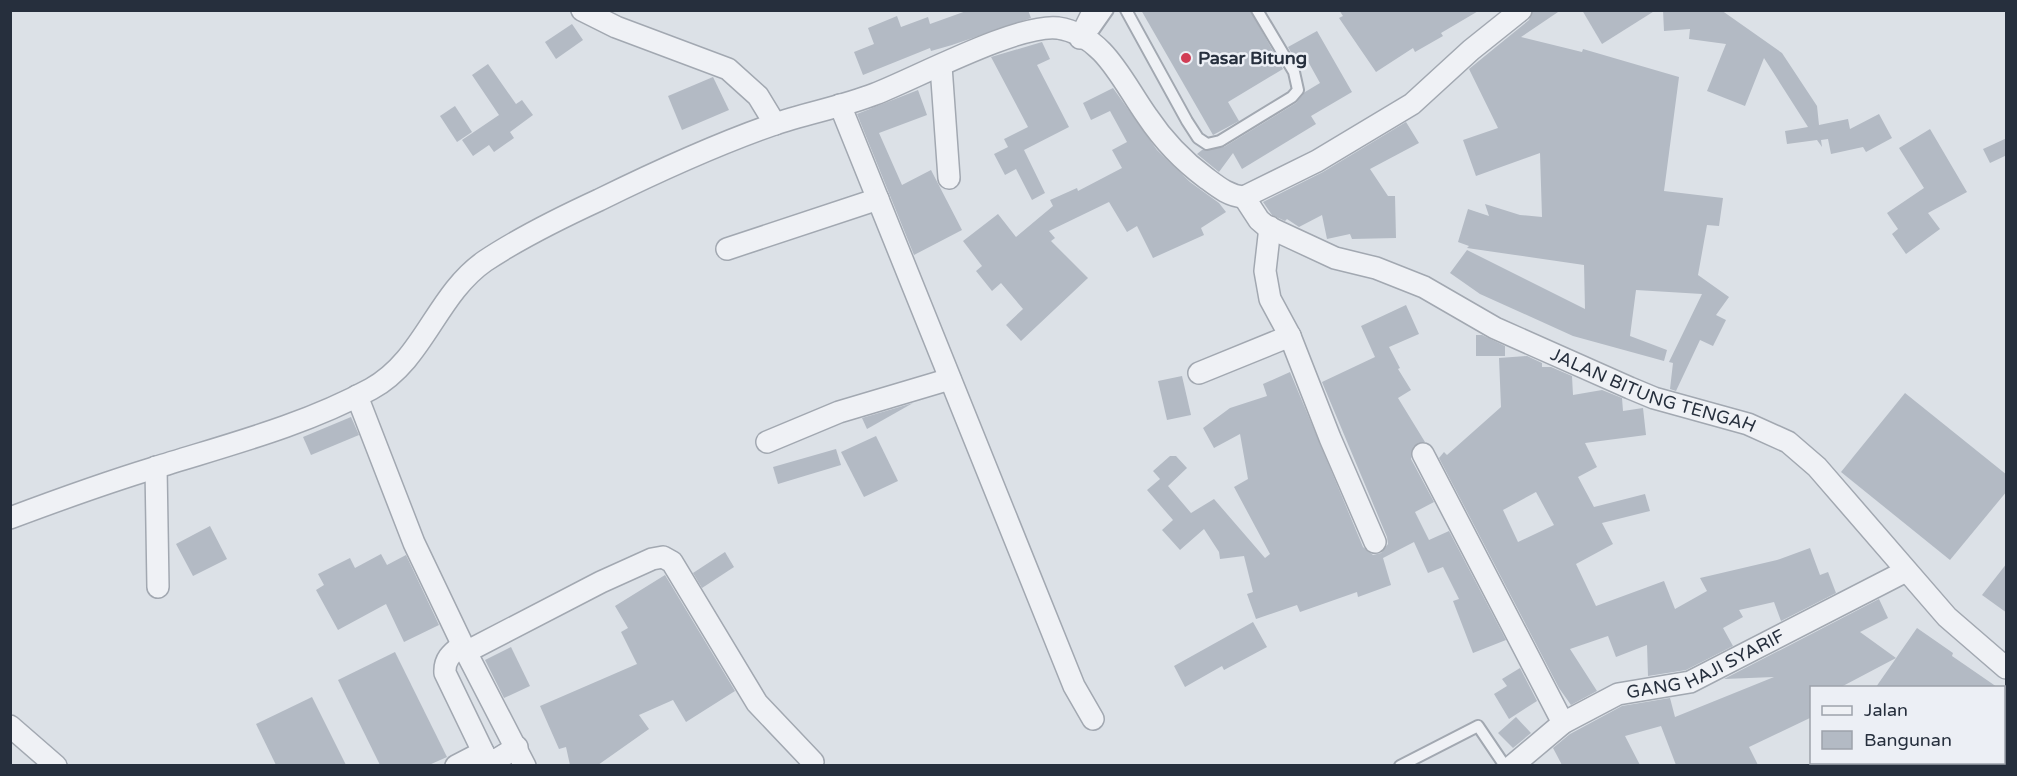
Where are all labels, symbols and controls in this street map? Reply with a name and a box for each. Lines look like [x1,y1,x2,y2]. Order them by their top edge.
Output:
place label: Pasar Bitung [1198,47,1307,69]
marker: Pasar Bitung [1179,51,1193,65]
street label: JALAN BITUNG TENGAH [1547,343,1760,437]
street label: GANG HAJI SYARIF [1625,624,1788,703]
legend [1810,686,2005,764]
text: Jalan [1864,699,1908,721]
text: Bangunan [1864,729,1952,751]

